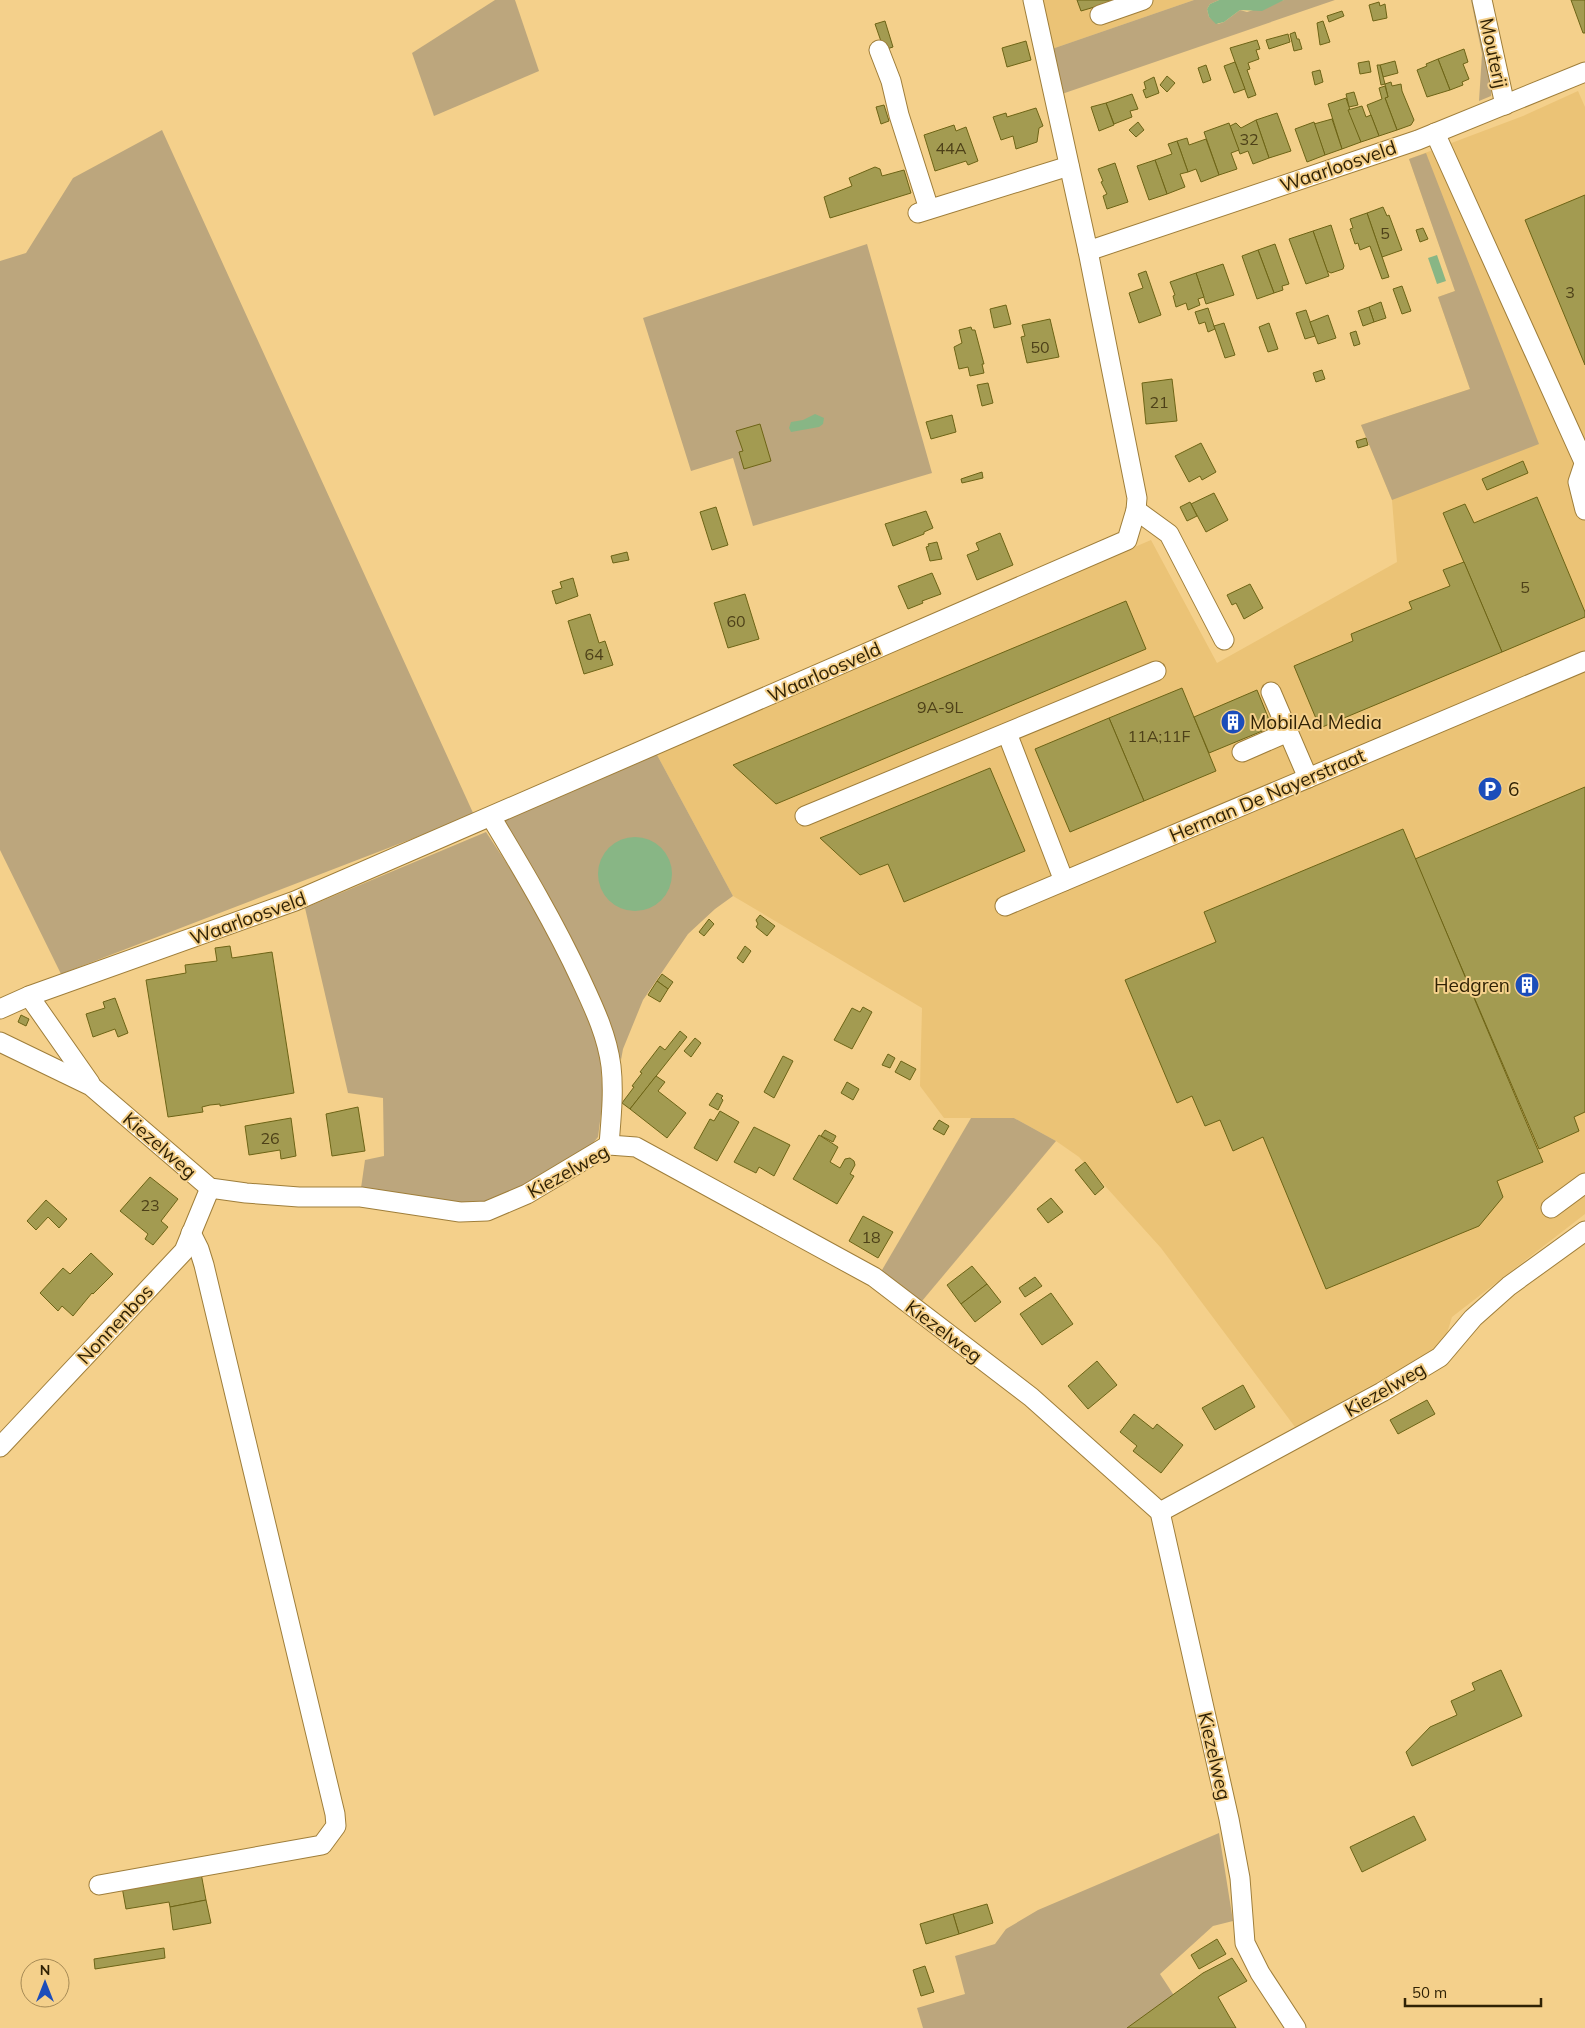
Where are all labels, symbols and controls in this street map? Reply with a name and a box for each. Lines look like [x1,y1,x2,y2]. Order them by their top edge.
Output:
street label: Mouterij [1475,16,1513,90]
house number: 32 [1239,129,1259,149]
street label: Waarloosveld [1277,135,1399,197]
house number: 44A [936,138,967,158]
house number: 5 [1380,223,1390,243]
house number: 3 [1565,282,1575,302]
house number: 50 [1030,337,1050,357]
house number: 21 [1149,392,1169,412]
house number: 5 [1520,577,1530,597]
house number: 60 [726,611,746,631]
street label: Waarloosveld [764,636,884,708]
house number: 64 [584,644,604,664]
house number: 9A-9L [917,697,963,717]
building icon: MobilAd Media [1220,709,1246,735]
place label: MobilAd Media [1250,710,1382,734]
house number: 11A;11F [1128,726,1190,746]
street label: Herman De Nayerstraat [1166,743,1369,847]
parking icon: 6 [1477,776,1503,802]
place label: 6 [1508,777,1519,801]
street label: Waarloosveld [187,886,309,950]
building icon: Hedgren [1514,972,1540,998]
place label: Hedgren [1434,973,1510,997]
street label: Kiezelweg [118,1107,202,1183]
house number: 26 [260,1128,280,1148]
street label: Kiezelweg [523,1139,613,1203]
house number: 23 [140,1195,160,1215]
house number: 18 [861,1227,881,1247]
street label: Nonnenbos [72,1279,158,1369]
street label: Kiezelweg [901,1294,987,1368]
street label: Kiezelweg [1340,1356,1430,1422]
street label: Kiezelweg [1193,1710,1237,1802]
north arrow [20,1958,70,2008]
text: N [40,1961,50,1979]
scale bar [1405,1976,1541,2008]
text: 50 m [1412,1983,1447,2002]

